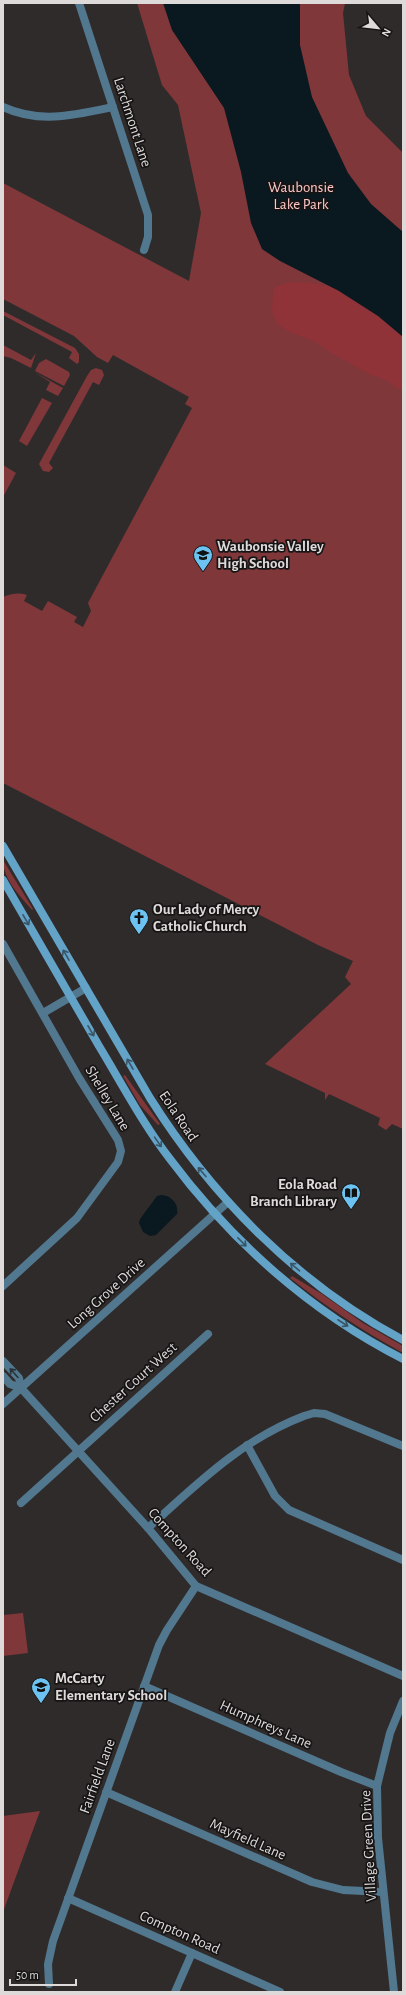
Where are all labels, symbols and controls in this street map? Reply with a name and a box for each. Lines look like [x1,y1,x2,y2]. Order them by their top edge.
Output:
north arrow [358,8,398,48]
text: N [380,26,393,38]
street label: Larchmont Lane [111,76,154,169]
park label: Waubonsie Lake Park [268,180,334,212]
place label: Waubonsie Valley High School [217,539,324,571]
school or university icon: Waubonsie Valley High School [192,544,214,572]
place label: Our Lady of Mercy Catholic Church [153,902,260,934]
church icon: Our Lady of Mercy Catholic Church [128,907,150,935]
one-way arrow [23,914,31,926]
one-way arrow [62,949,70,961]
one-way arrow [87,1025,95,1037]
one-way arrow [125,1058,133,1070]
street label: Shelley Lane [82,1063,133,1133]
street label: Eola Road [156,1088,201,1144]
one-way arrow [154,1136,162,1147]
one-way arrow [198,1167,207,1178]
place label: Eola Road Branch Library [250,1177,337,1209]
library icon: Eola Road Branch Library [340,1182,362,1210]
one-way arrow [237,1237,247,1247]
street label: Long Grove Drive [65,1255,148,1332]
one-way arrow [290,1263,301,1272]
one-way arrow [337,1319,348,1327]
street label: Chester Court West [87,1339,180,1425]
one-way arrow [10,1368,19,1379]
street label: Compton Road [145,1505,214,1580]
place label: McCarty Elementary School [55,1671,167,1703]
school or university icon: McCarty Elementary School [30,1676,52,1704]
street label: Humphreys Lane [218,1698,314,1751]
street label: Fairfield Lane [77,1737,118,1816]
street label: Village Green Drive [358,1790,379,1902]
street label: Mayfield Lane [207,1816,288,1863]
street label: Compton Road [137,1908,222,1957]
scale bar [10,1961,76,1987]
text: 50 m [16,1969,39,1981]

